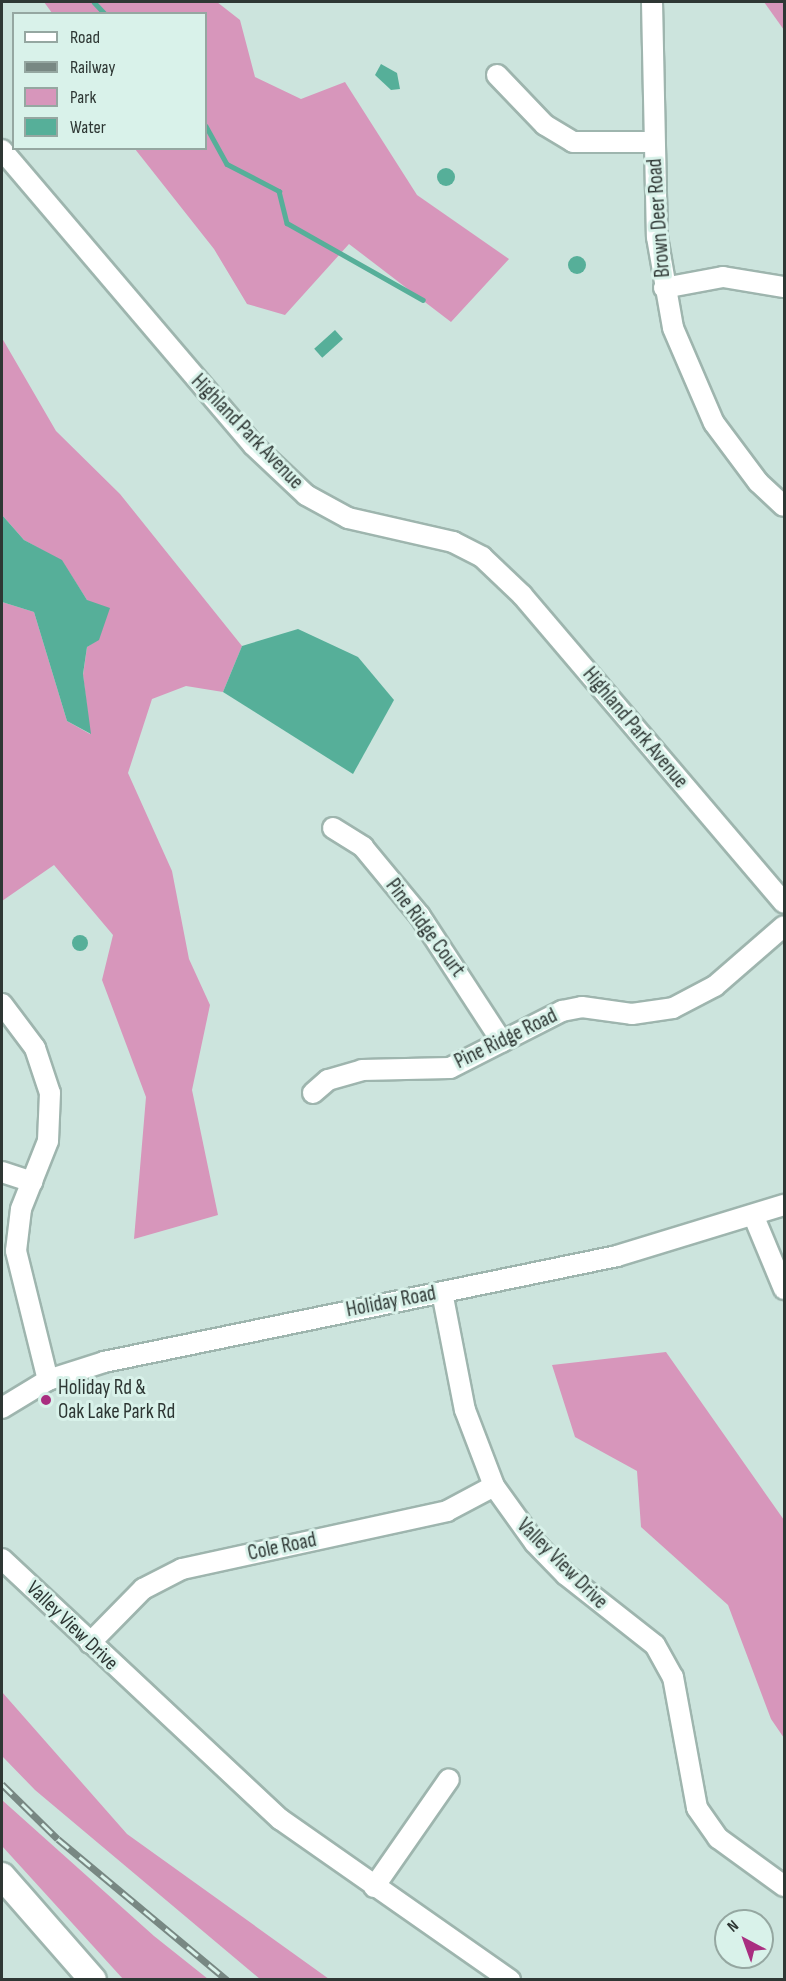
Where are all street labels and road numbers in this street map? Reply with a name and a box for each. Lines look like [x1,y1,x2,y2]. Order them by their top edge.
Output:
street label: Brown Deer Road [642,158,676,278]
street label: Highland Park Avenue [186,369,308,495]
street label: Highland Park Avenue [577,662,693,794]
street label: Pine Ridge Court [380,874,470,982]
street label: Pine Ridge Road [451,1003,561,1075]
street label: Holiday Road [344,1281,438,1323]
street label: Valley View Drive [511,1513,613,1615]
street label: Cole Road [245,1527,319,1567]
street label: Valley View Drive [21,1576,123,1676]

